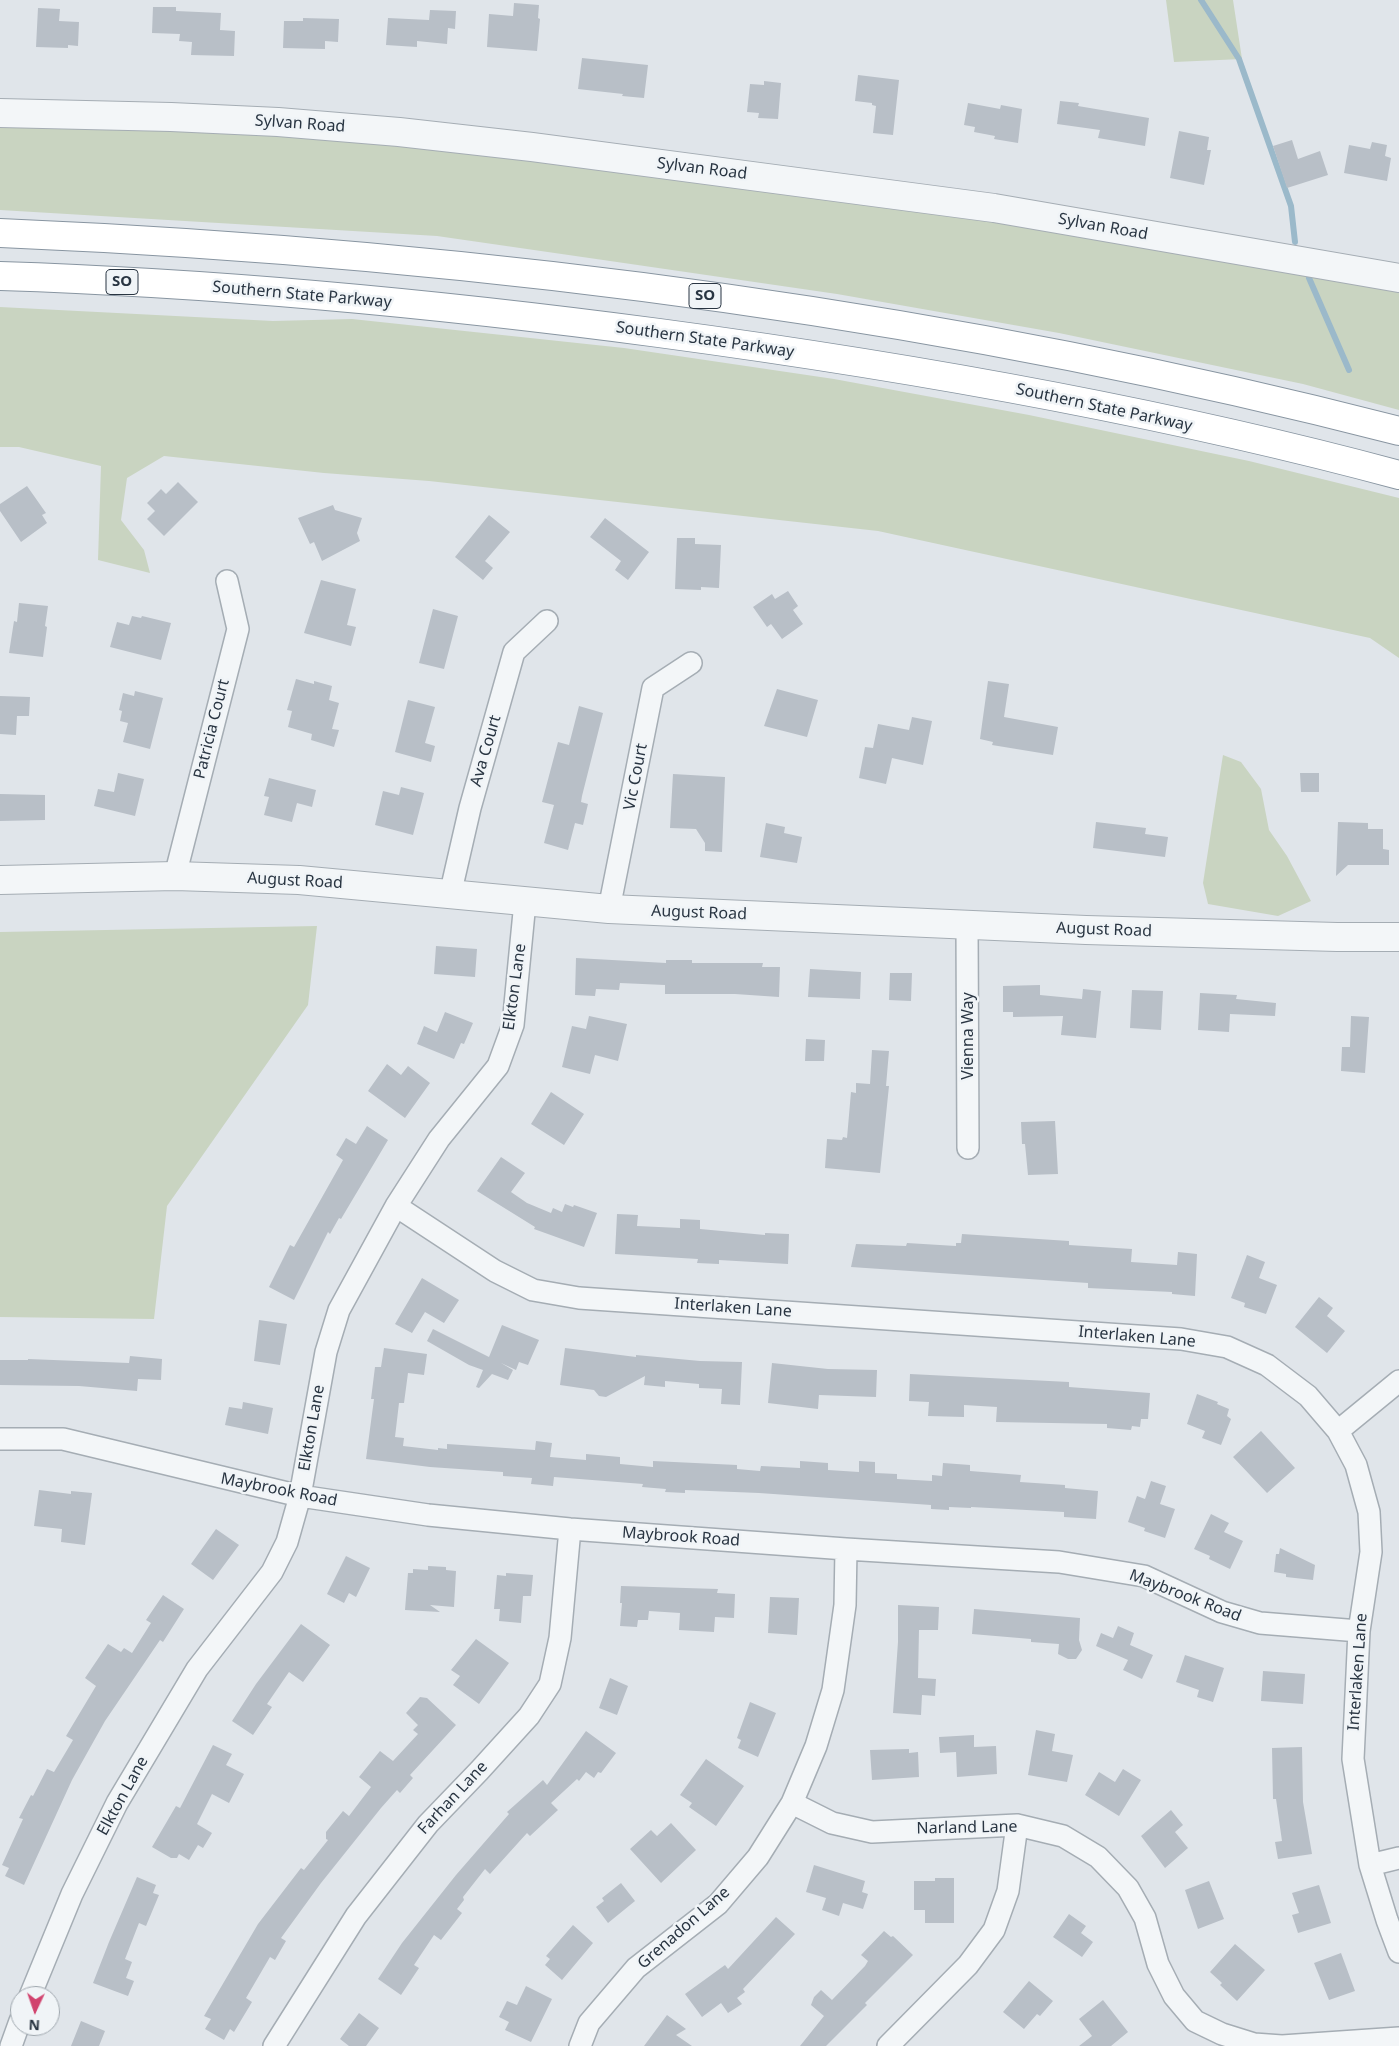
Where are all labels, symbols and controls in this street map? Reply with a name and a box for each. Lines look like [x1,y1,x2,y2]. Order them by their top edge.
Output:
street label: Sylvan Road [254,111,346,137]
street label: Sylvan Road [656,154,748,184]
street label: Sylvan Road [1057,210,1149,244]
road number: SO [106,270,138,294]
street label: Southern State Parkway [212,278,392,312]
road number: SO [689,284,721,308]
street label: Southern State Parkway [615,318,795,362]
street label: Southern State Parkway [1014,380,1194,436]
street label: Patricia Court [190,677,234,781]
street label: Ava Court [467,713,505,789]
street label: Vic Court [620,742,652,812]
street label: August Road [247,869,343,893]
street label: August Road [651,902,747,924]
street label: August Road [1056,919,1152,941]
street label: Elkton Lane [499,942,531,1032]
street label: Vienna Way [958,992,978,1080]
street label: Interlaken Lane [674,1294,792,1322]
street label: Interlaken Lane [1078,1322,1196,1352]
street label: Elkton Lane [295,1383,329,1473]
street label: Maybrook Road [219,1469,339,1511]
street label: Maybrook Road [621,1523,741,1551]
street label: Maybrook Road [1126,1566,1244,1626]
street label: Interlaken Lane [1344,1613,1372,1731]
street label: Elkton Lane [93,1753,153,1839]
street label: Farhan Lane [414,1757,492,1839]
street label: Narland Lane [916,1818,1018,1838]
street label: Grenadon Lane [634,1883,734,1973]
north arrow [10,1986,60,2036]
text: N [28,2016,40,2035]

